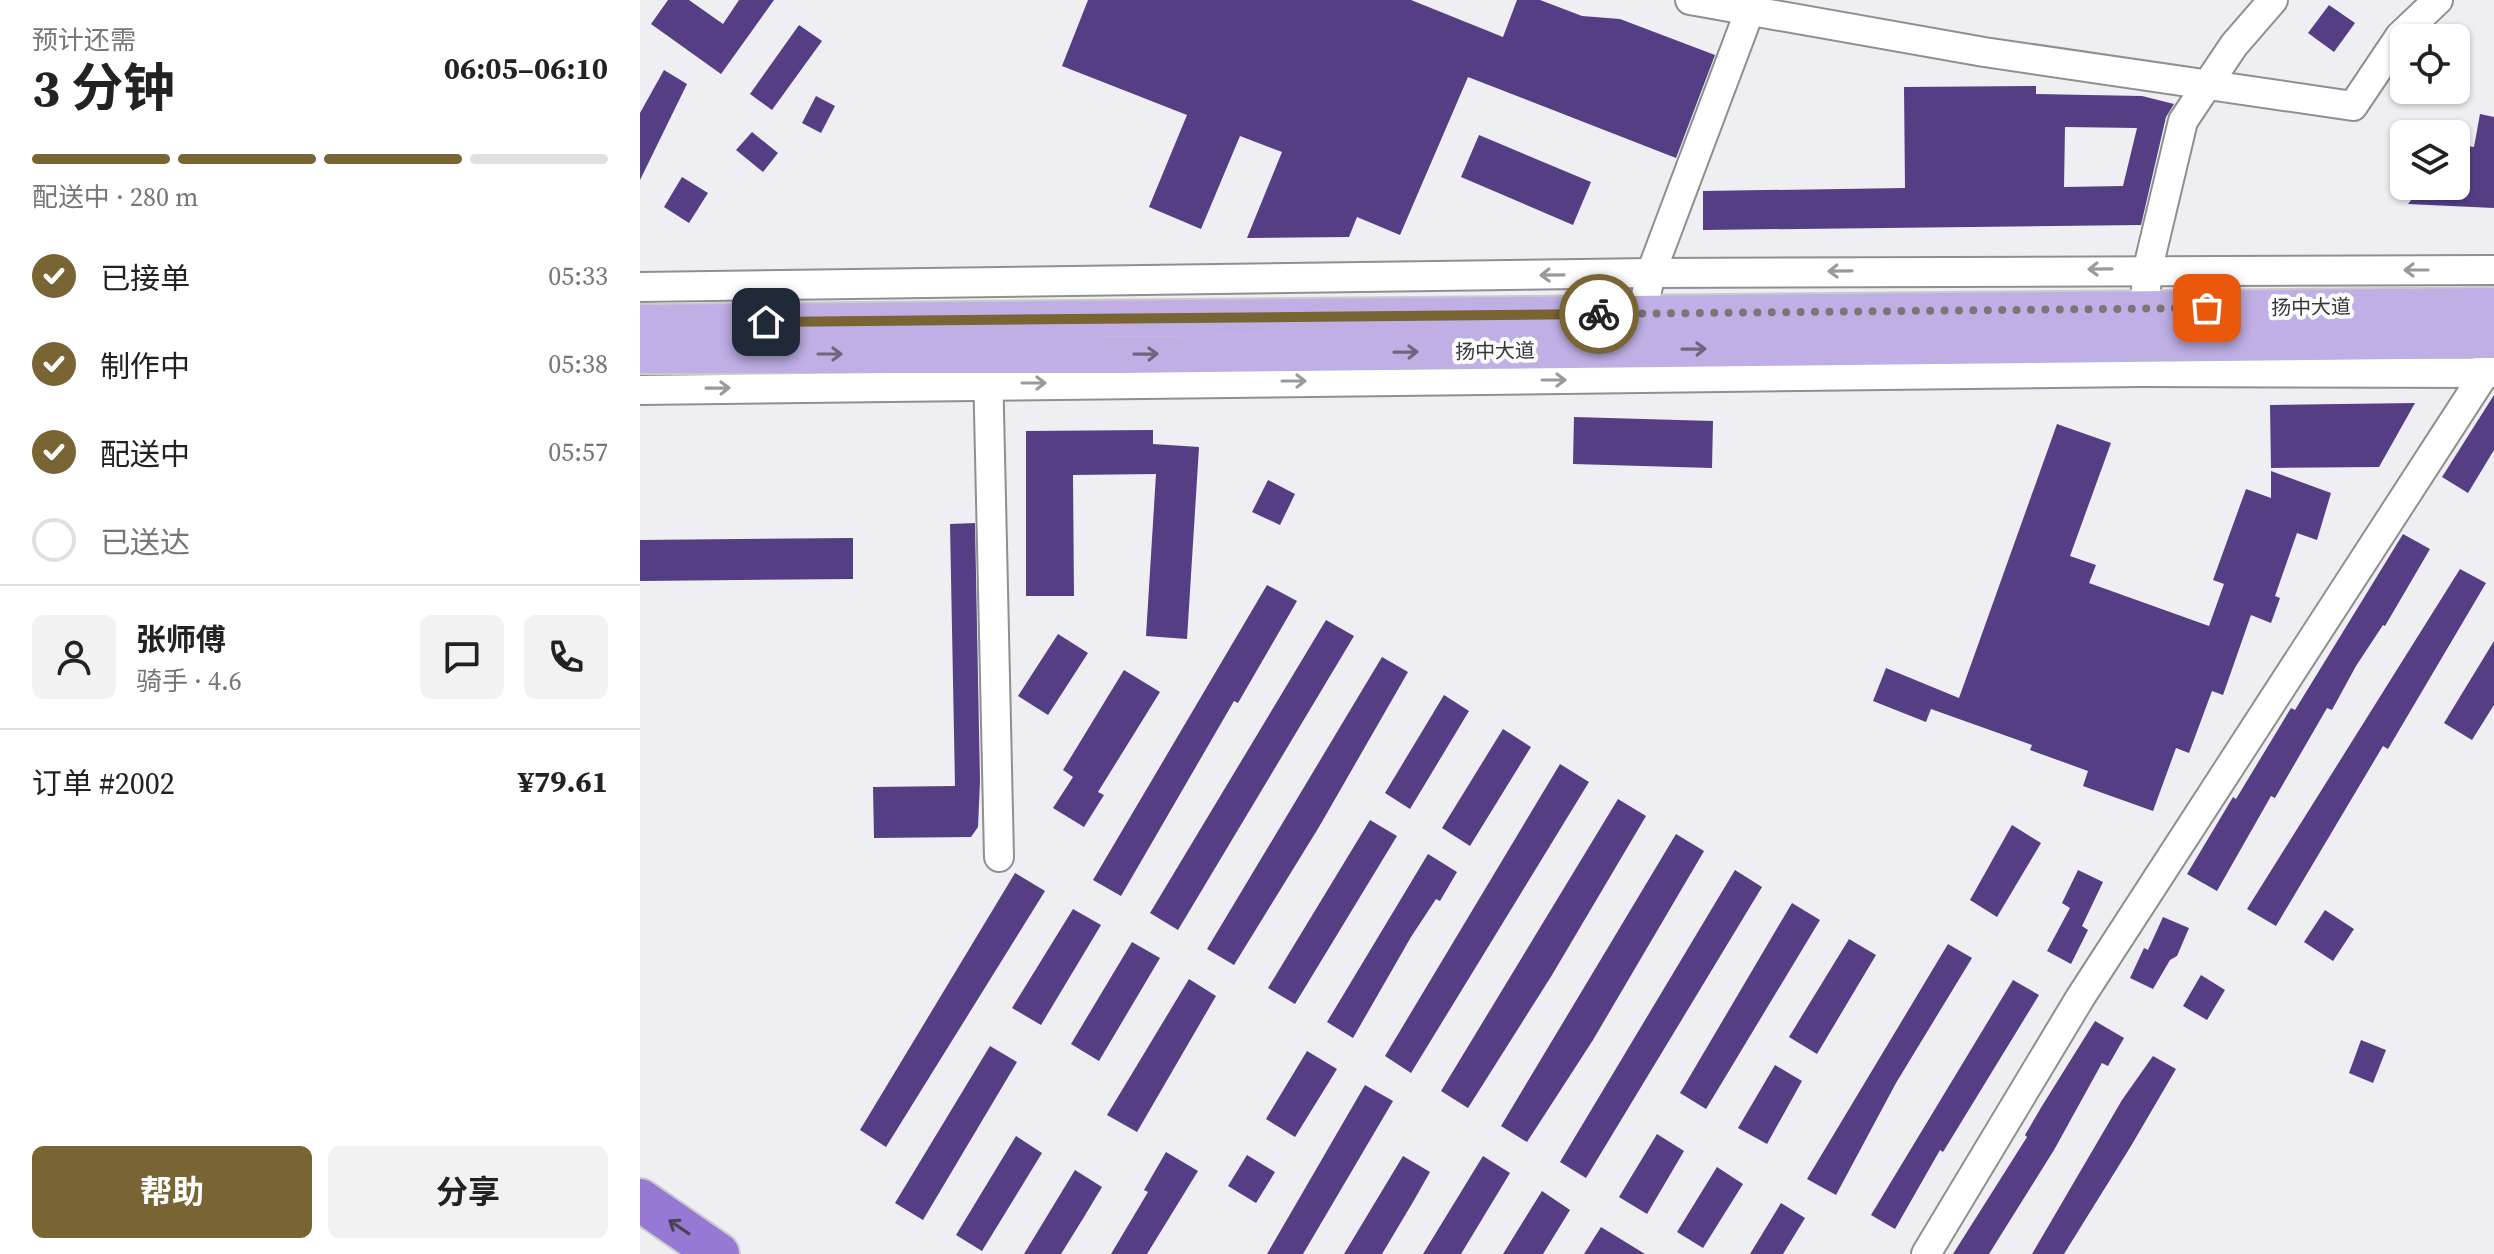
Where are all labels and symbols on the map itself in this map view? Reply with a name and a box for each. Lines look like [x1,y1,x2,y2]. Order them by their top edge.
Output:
one-way arrow [2087,261,2114,277]
one-way arrow [2403,262,2430,278]
one-way arrow [1827,263,1854,279]
one-way arrow [1539,267,1566,282]
courier [1559,274,1639,354]
pin [2173,274,2241,342]
pin [732,288,800,356]
street label: 扬中大道 [2271,292,2351,322]
street label: 扬中大道 [1455,336,1535,366]
one-way arrow [1680,341,1707,356]
one-way arrow [1392,344,1419,359]
one-way arrow [816,346,843,362]
one-way arrow [1132,346,1159,362]
one-way arrow [1540,372,1567,388]
one-way arrow [1280,374,1307,389]
one-way arrow [1020,375,1047,391]
one-way arrow [704,381,731,396]
one-way arrow [669,1219,691,1235]

